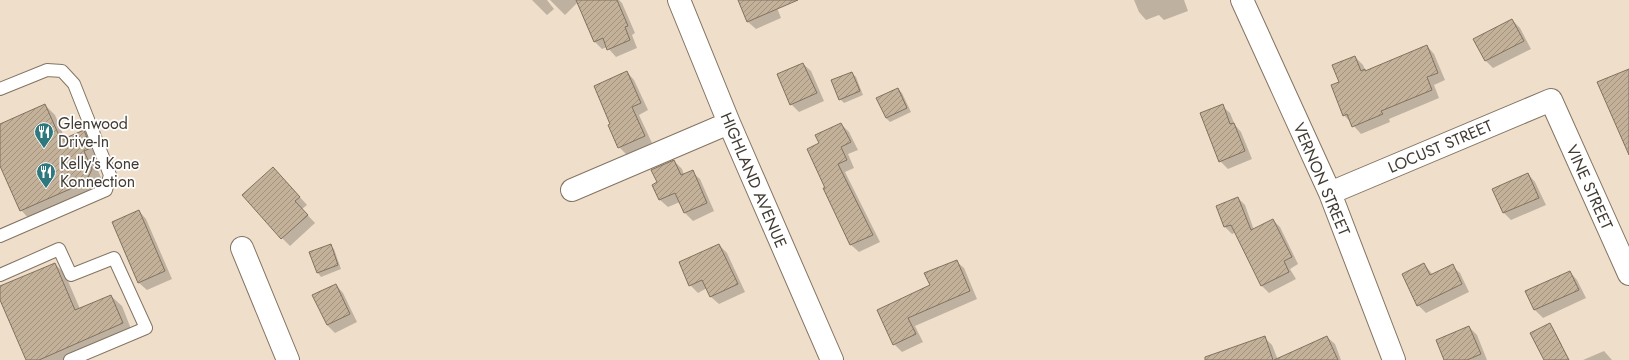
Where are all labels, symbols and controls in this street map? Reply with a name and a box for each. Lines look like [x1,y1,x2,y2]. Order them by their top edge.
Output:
street label: HIGHLAND AVENUE [715,109,792,251]
place label: Glenwood Drive-In [58,112,128,153]
street label: LOCUST STREET [1384,114,1497,179]
street label: VERNON STREET [1287,119,1356,240]
restaurant icon: Glenwood Drive-In [33,121,55,149]
street label: VINE STREET [1561,141,1619,234]
place label: Kelly's Kone Konnection [60,152,139,193]
restaurant icon: Kelly's Kone Konnection [35,161,57,189]

